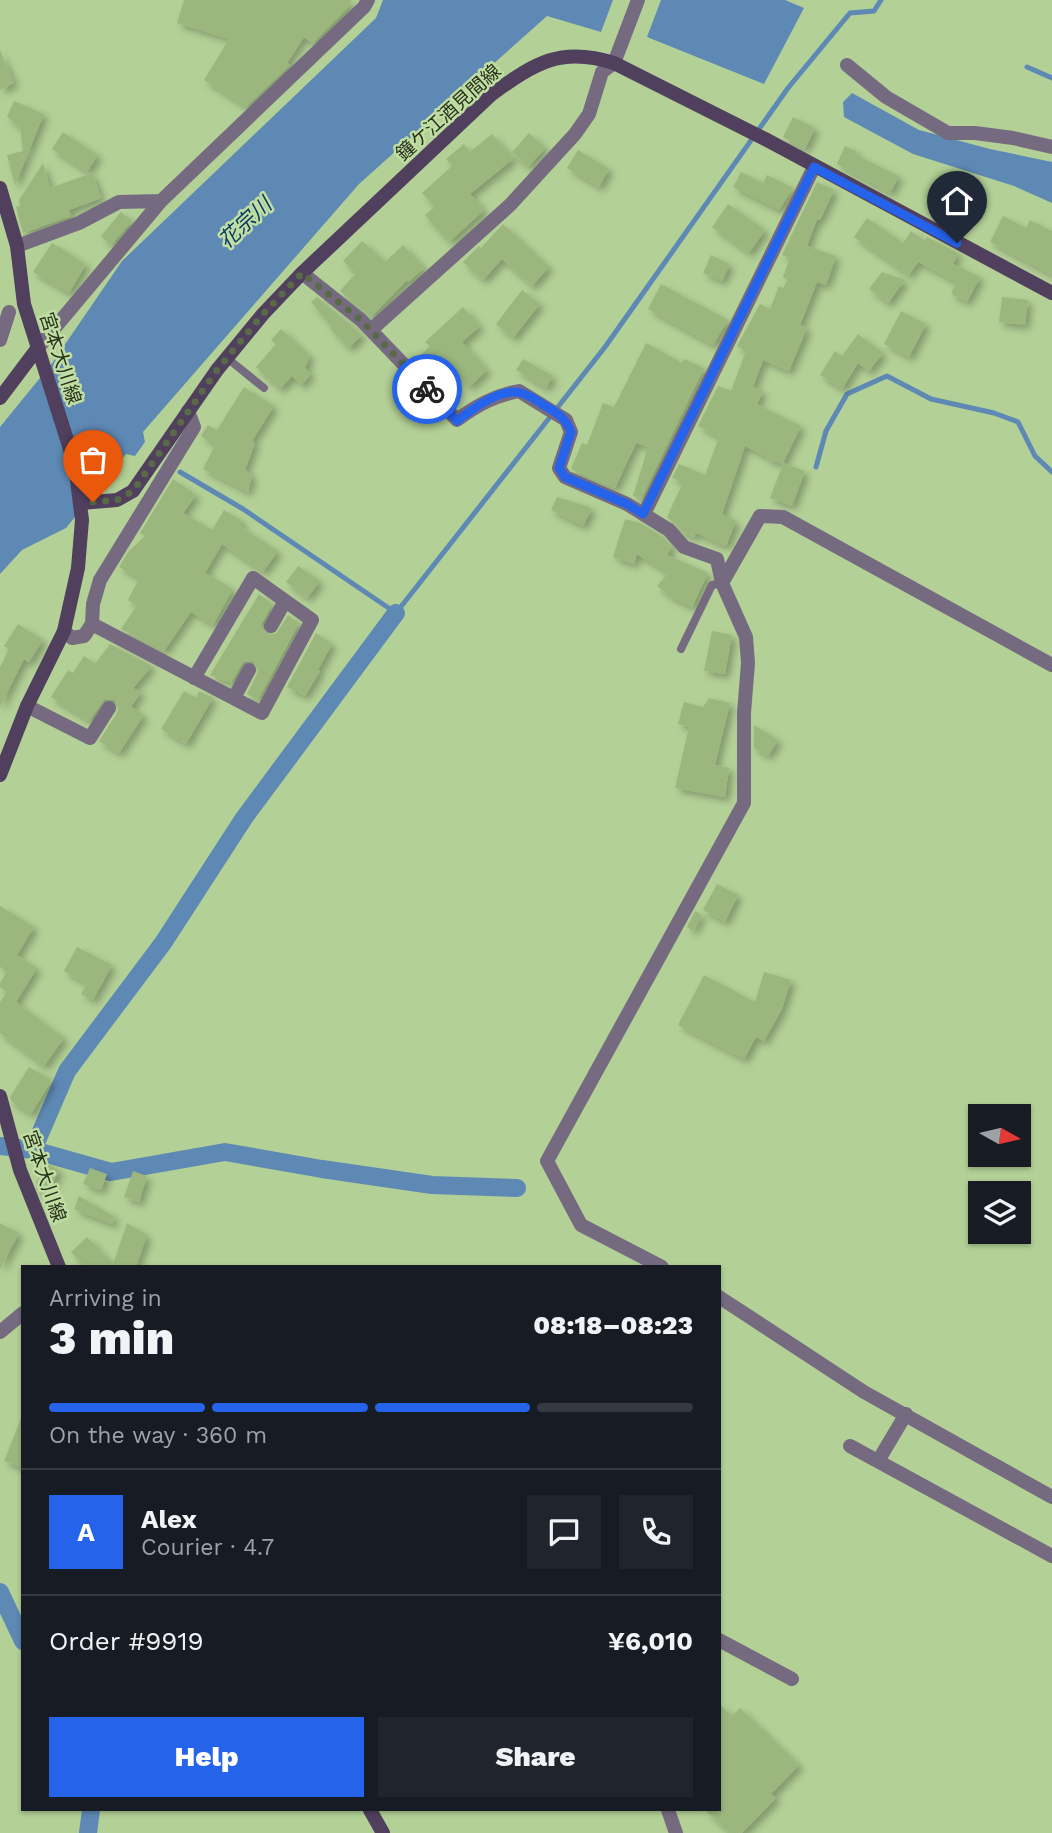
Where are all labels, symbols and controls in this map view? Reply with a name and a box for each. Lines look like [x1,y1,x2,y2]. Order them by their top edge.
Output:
street label: 鐘ケ江酒見間線 [391,59,505,165]
pin [927,171,987,243]
icon: home [938,182,976,220]
water label: 花宗川 [213,191,278,253]
street label: 宮本大川線 [35,309,86,407]
courier [392,354,462,424]
icon: bike [408,370,446,408]
pin [63,430,123,502]
icon: bag [74,441,112,479]
north arrow [968,1104,1031,1167]
map controls [968,1104,1031,1244]
street label: 宮本大川線 [18,1127,71,1225]
button: layers [968,1181,1031,1244]
text: Arriving in [49,1285,162,1312]
text: 08:18–08:23 [533,1310,693,1340]
text: 3 min [49,1311,174,1365]
text: On the way · 360 m [49,1422,267,1449]
button: chat [527,1495,601,1569]
button: phone [619,1495,693,1569]
text: Alex [141,1504,197,1534]
text: A [77,1517,95,1547]
text: Courier · 4.7 [141,1534,274,1561]
text: Order #9919 [49,1626,204,1656]
text: ¥6,010 [608,1626,693,1656]
button: Help [49,1717,364,1797]
button: Share [378,1717,693,1797]

